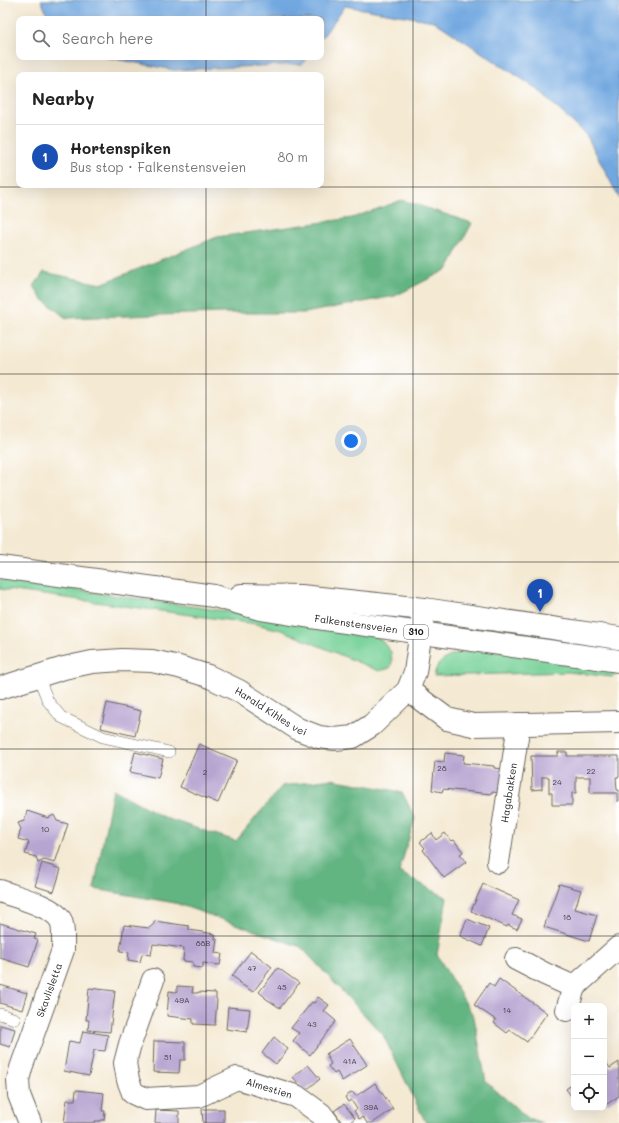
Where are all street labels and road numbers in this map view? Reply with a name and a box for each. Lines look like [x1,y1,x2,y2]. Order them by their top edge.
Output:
street label: Falkenstensveien [314,611,399,637]
road number: 310 [404,625,428,639]
street label: Harald Kihles vei [233,683,309,739]
street label: Hagabakken [497,762,520,824]
street label: Skavlisletta [33,961,65,1019]
street label: Almestien [244,1074,294,1101]

